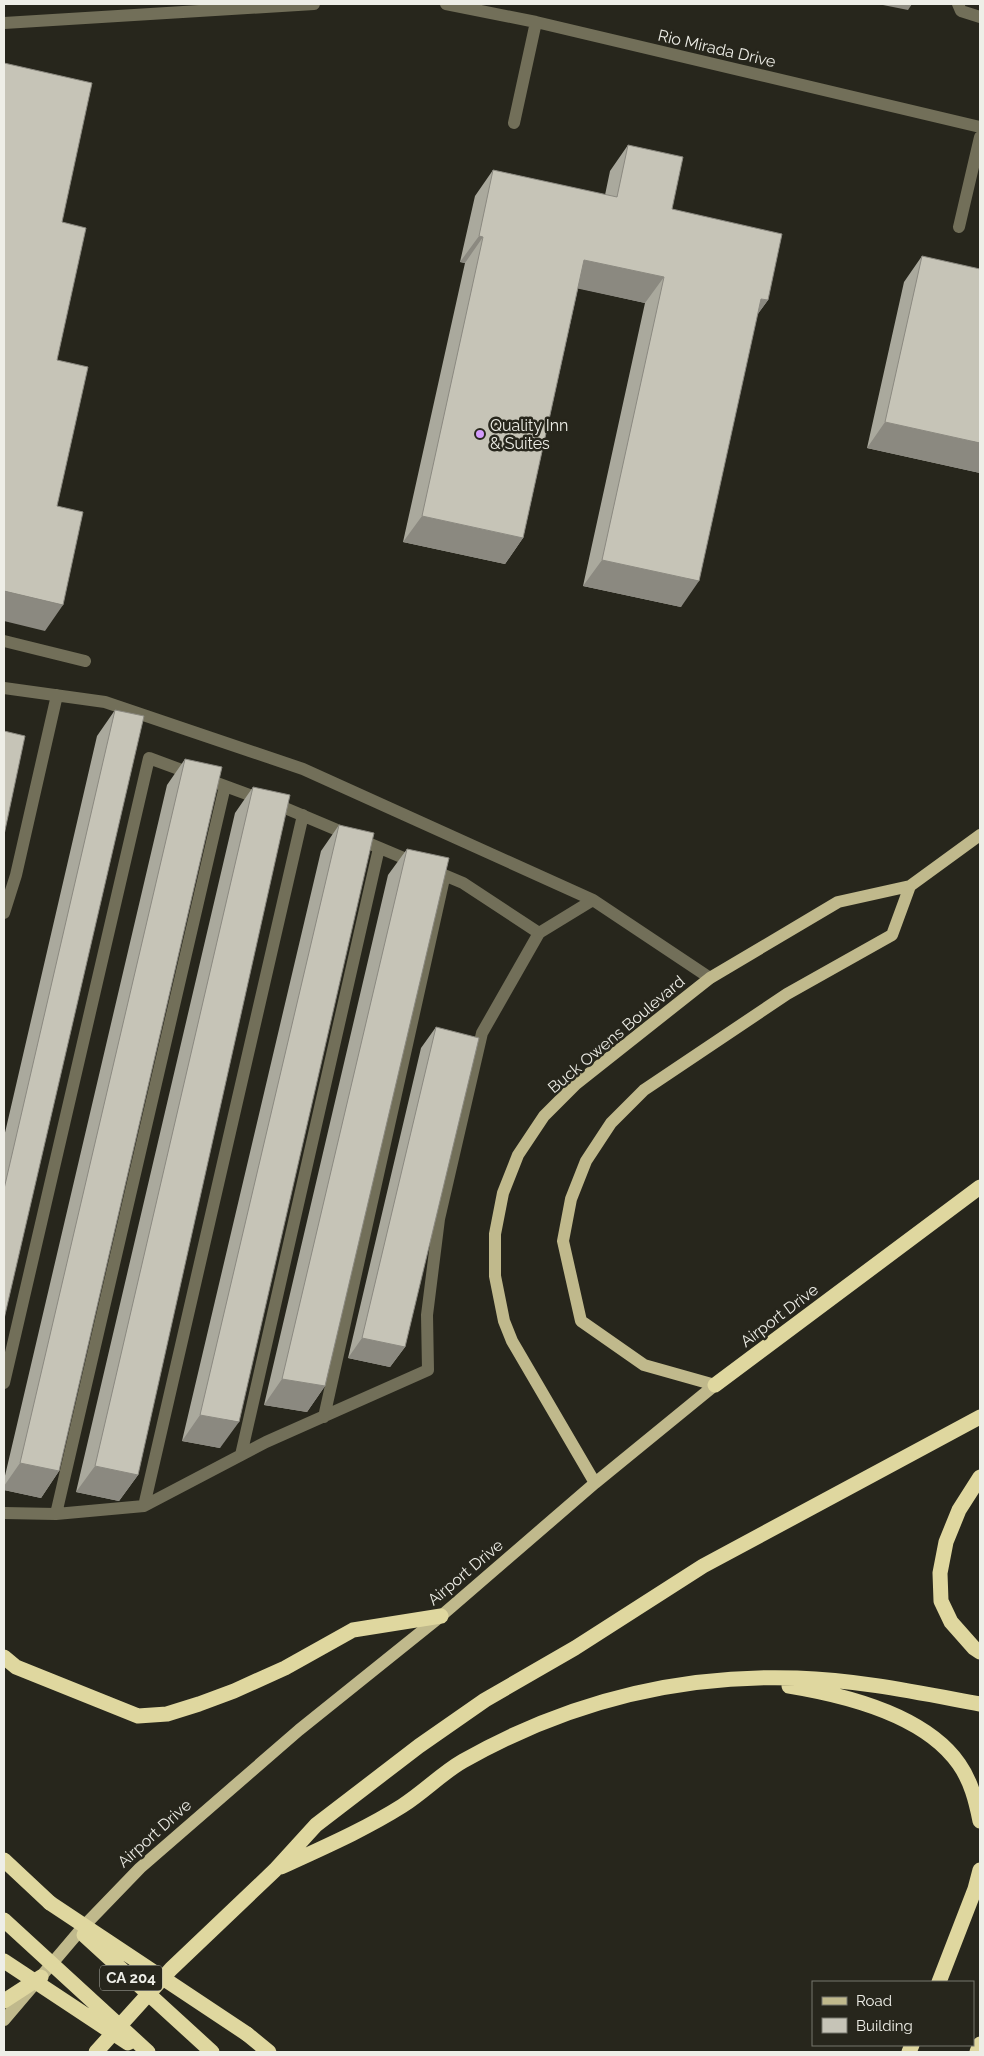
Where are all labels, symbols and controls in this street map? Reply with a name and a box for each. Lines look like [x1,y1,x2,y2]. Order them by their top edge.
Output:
street label: Rio Mirada Drive [656,26,778,71]
place label: Quality Inn & Suites [490,416,568,453]
marker: Quality Inn & Suites [474,428,486,440]
street label: Buck Owens Boulevard [544,972,688,1097]
street label: Airport Drive [737,1280,822,1351]
street label: Airport Drive [424,1535,507,1609]
street label: Airport Drive [114,1795,195,1871]
road number: CA 204 [100,1966,162,1990]
legend [812,1981,974,2046]
text: Road [856,1992,892,2010]
text: Building [856,2017,913,2035]

